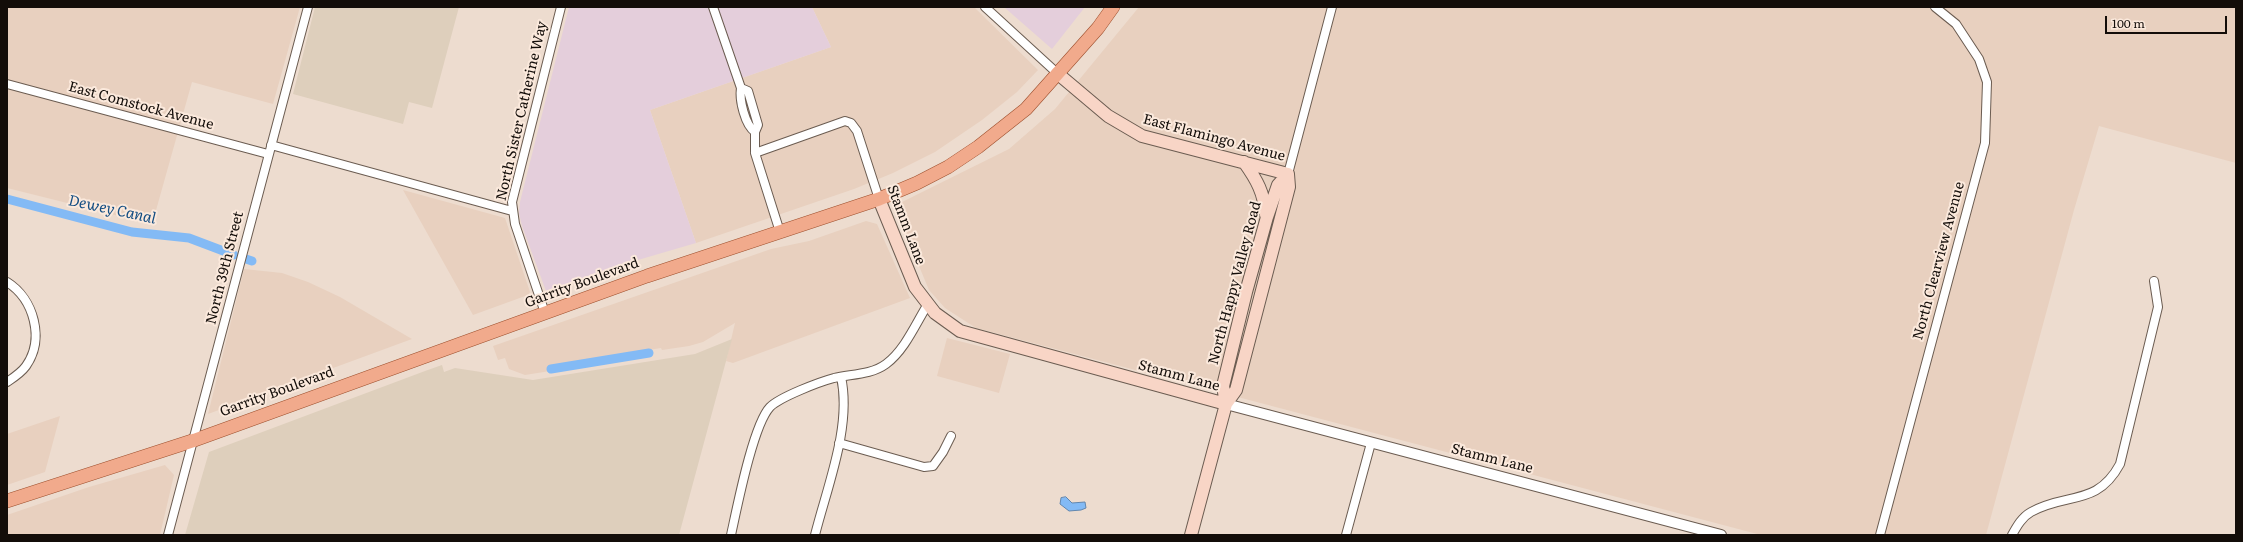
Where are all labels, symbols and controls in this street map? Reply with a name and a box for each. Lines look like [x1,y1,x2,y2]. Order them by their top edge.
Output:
scale bar [2107,8,2229,34]
text: 100 m [2112,14,2145,32]
street label: North Sister Catherine Way [493,19,551,203]
street label: East Comstock Avenue [67,79,215,133]
street label: East Flamingo Avenue [1141,111,1287,165]
street label: North Clearview Avenue [1910,180,1968,342]
street label: Stamm Lane [883,183,929,267]
water label: Dewey Canal [67,192,157,228]
street label: North Happy Valley Road [1205,200,1265,366]
street label: North 39th Street [203,210,247,326]
street label: Garrity Boulevard [523,255,641,311]
street label: Stamm Lane [1136,357,1222,395]
street label: Garrity Boulevard [218,364,336,420]
street label: Stamm Lane [1449,441,1535,477]

